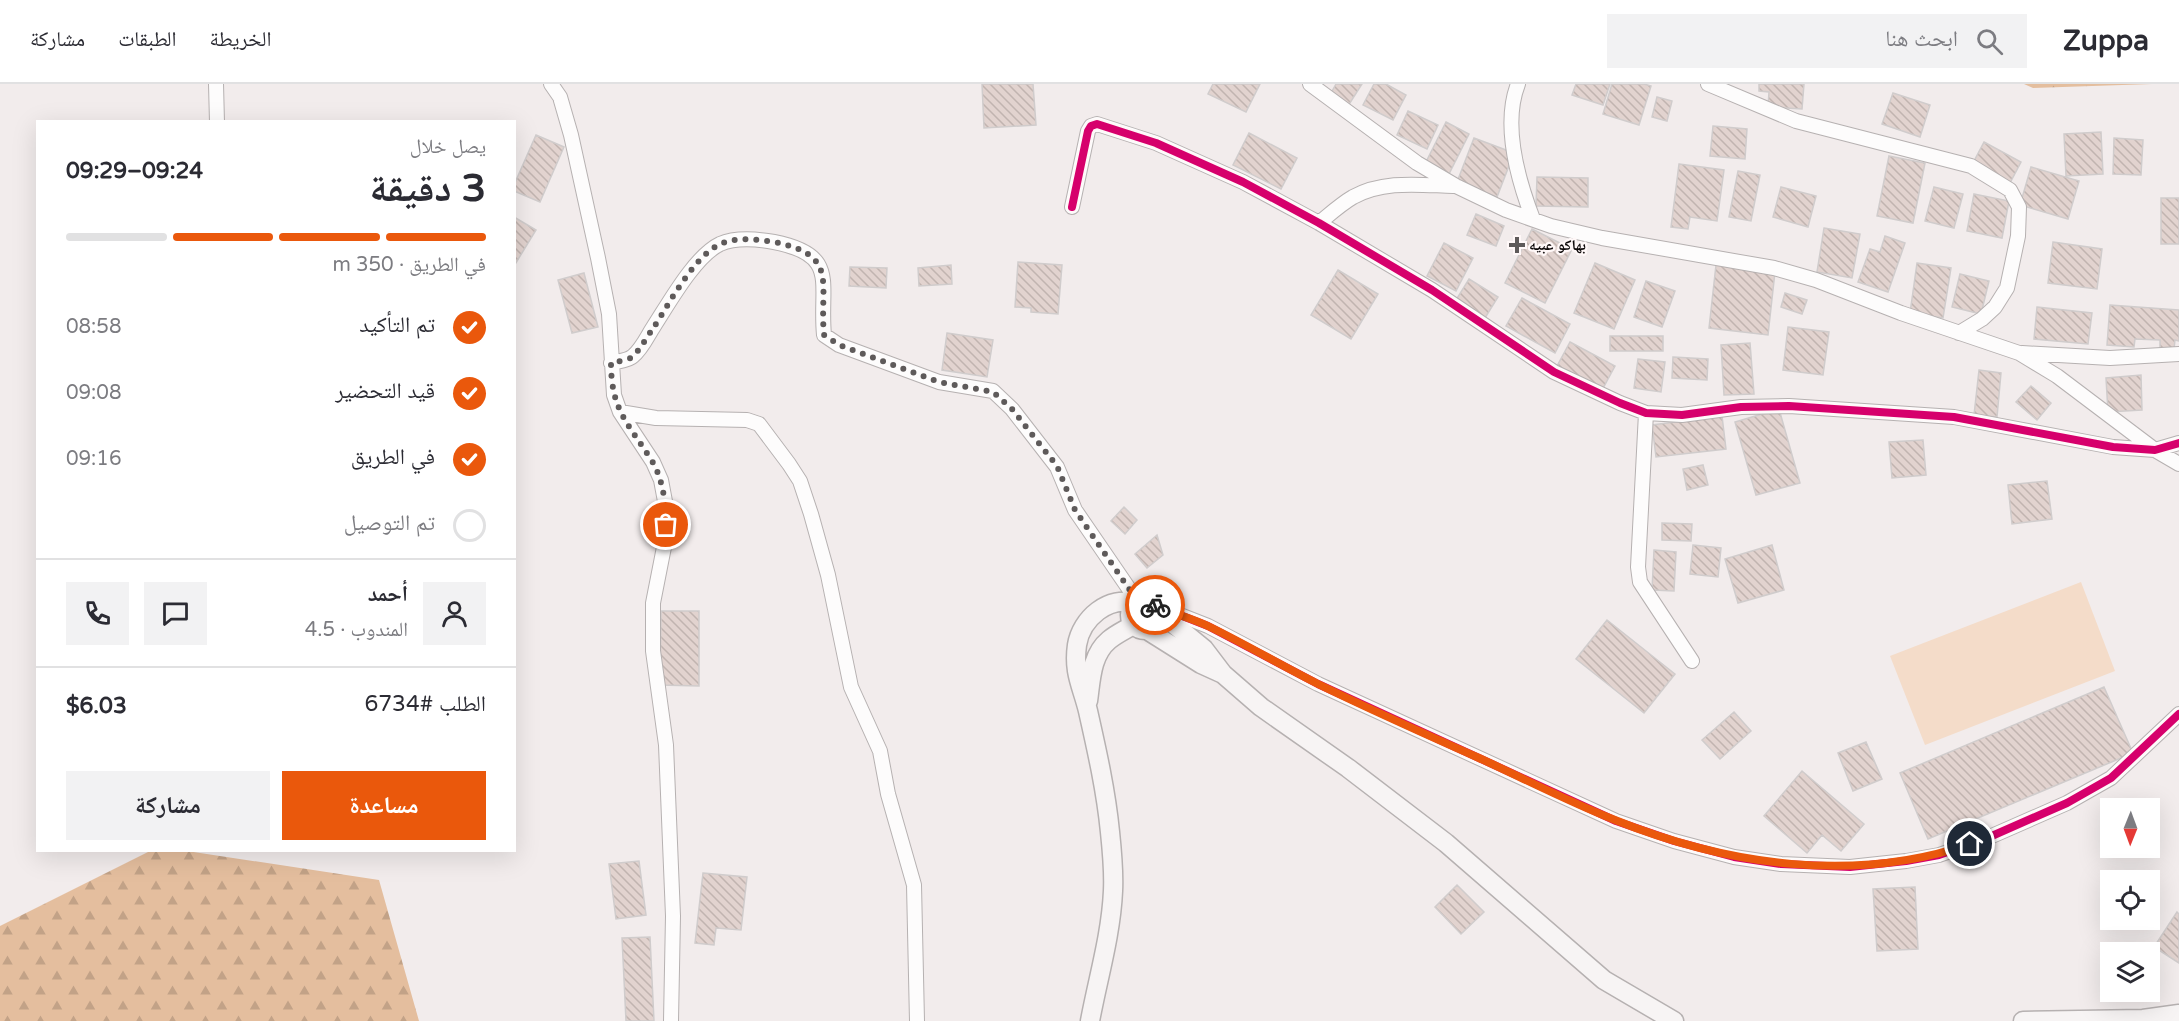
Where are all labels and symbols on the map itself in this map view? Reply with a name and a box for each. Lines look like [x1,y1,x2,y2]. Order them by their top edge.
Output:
place label: بهاكو عبيه [1529,236,1586,254]
marker: بهاكو عبيه [1510,238,1524,252]
pin [640,499,691,550]
courier [1125,575,1185,635]
north arrow [2100,798,2160,858]
pin [1944,818,1995,869]

